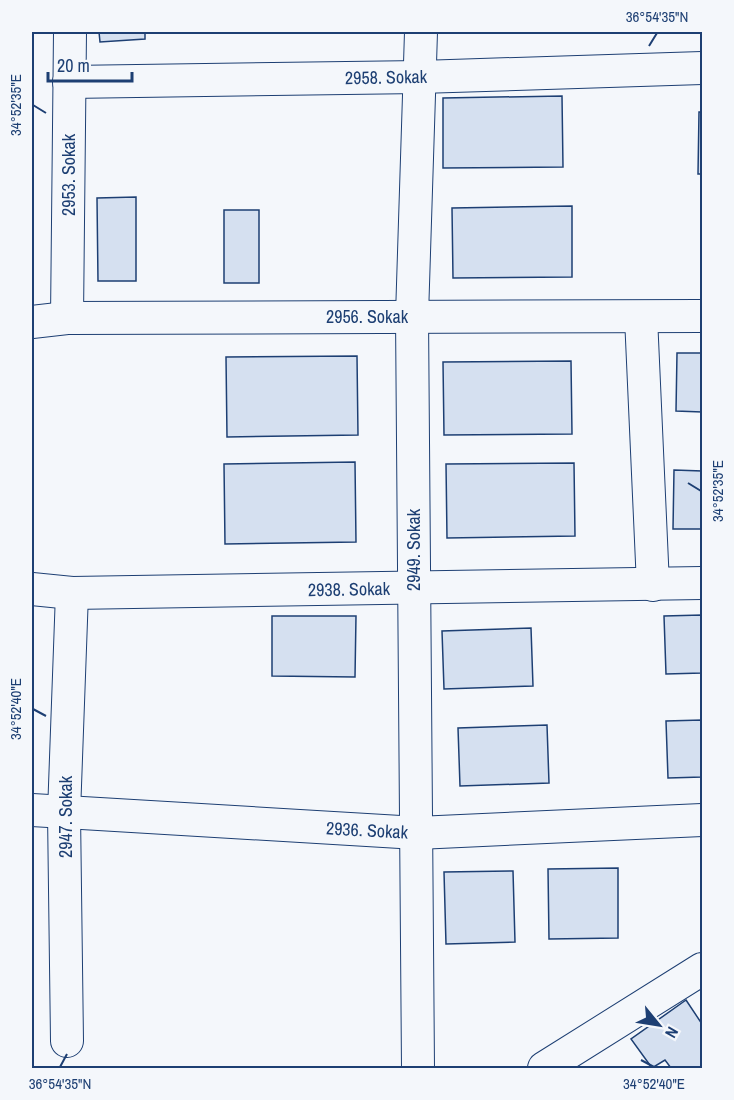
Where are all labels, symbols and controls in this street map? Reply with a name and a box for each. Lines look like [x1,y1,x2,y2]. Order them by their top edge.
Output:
text: 36°54'35"N [626,6,688,27]
scale bar [48,45,132,83]
text: 20 m [57,53,90,78]
street label: 2958. Sokak [345,64,428,90]
text: 34°52'35"E [5,74,26,136]
street label: 2953. Sokak [56,133,81,216]
street label: 2956. Sokak [326,304,409,329]
text: 34°52'35"E [707,460,728,522]
street label: 2949. Sokak [401,508,426,591]
street label: 2938. Sokak [308,576,391,602]
text: 34°52'40"E [5,678,26,740]
street label: 2947. Sokak [53,775,78,858]
street label: 2936. Sokak [325,815,409,845]
north arrow [629,995,689,1055]
text: N [660,1023,684,1042]
text: 36°54'35"N [29,1073,91,1094]
text: 34°52'40"E [623,1073,685,1094]

